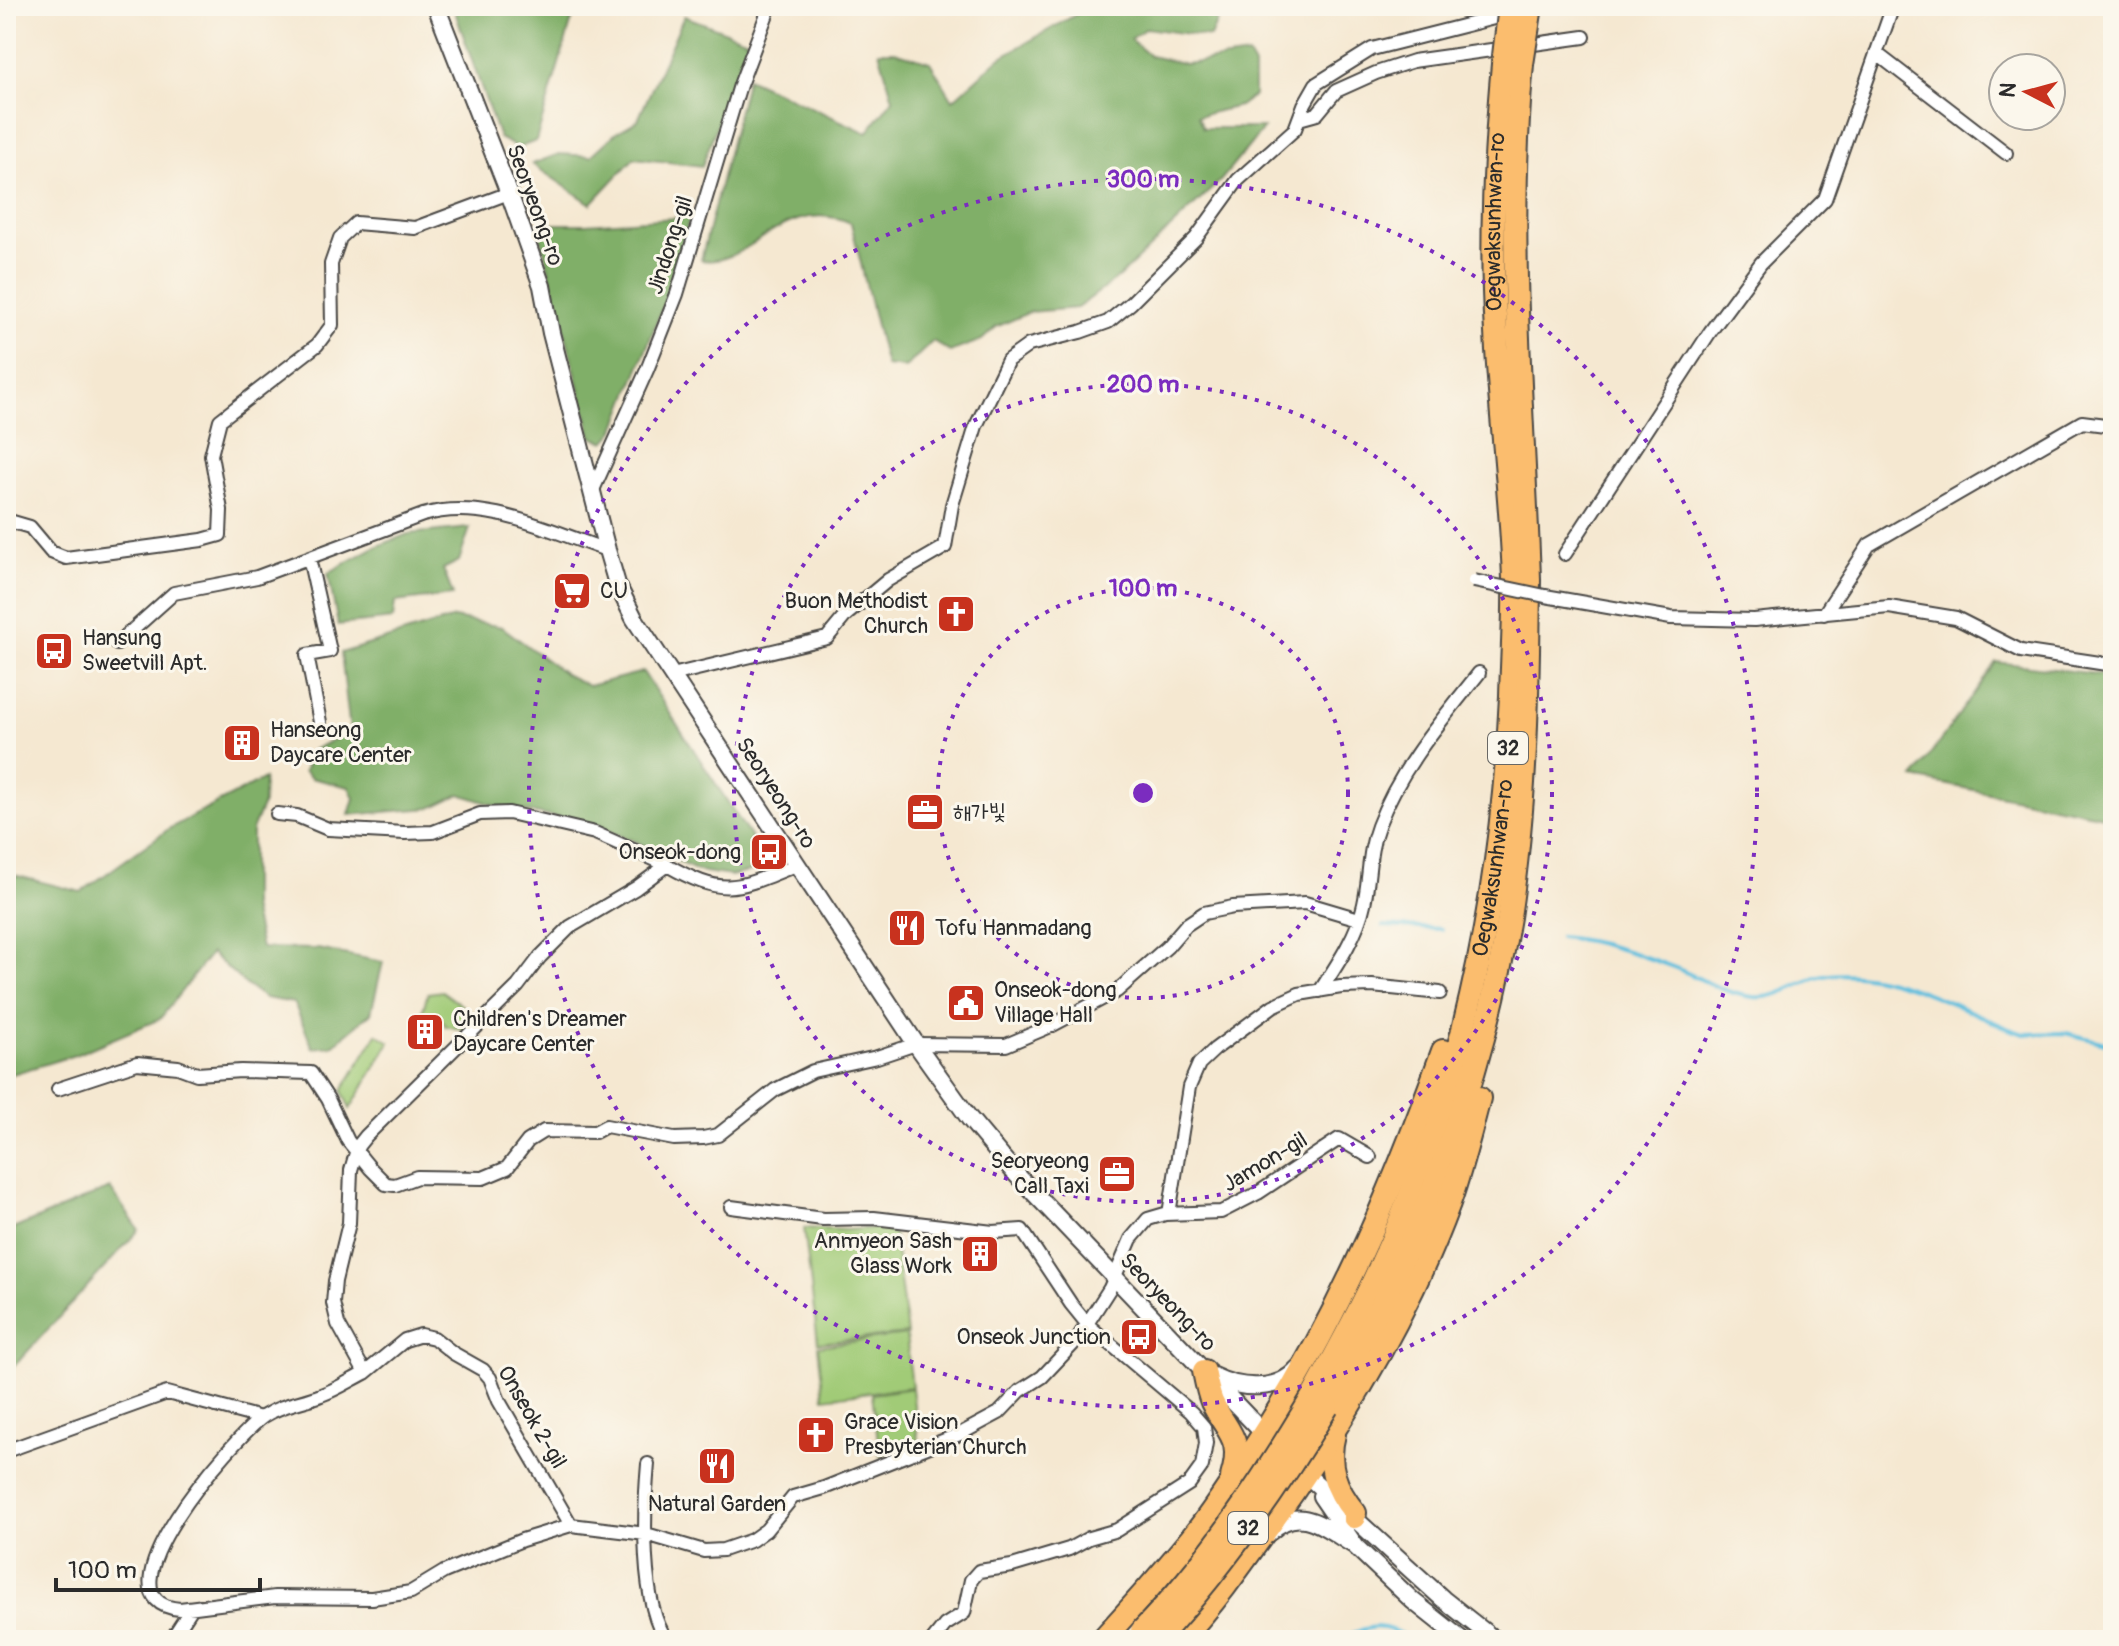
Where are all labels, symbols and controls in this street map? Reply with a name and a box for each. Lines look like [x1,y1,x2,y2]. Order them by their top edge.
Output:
north arrow [1987,52,2067,132]
text: N [1993,81,2023,99]
street label: Oegwaksunhwan-ro [1479,131,1512,312]
street label: Seoryeong-ro [500,140,570,270]
text: 300 m [1107,165,1179,194]
street label: Jindong-gil [641,192,699,298]
text: 200 m [1107,370,1179,399]
supermarket icon: CU [551,570,593,612]
text: 100 m [1109,574,1177,603]
place label: CU [600,577,628,605]
place label: Buon Methodist Church [785,587,928,640]
church icon: Buon Methodist Church [935,593,977,635]
place label: Hansung Sweetvill Apt. [82,624,208,677]
bus stop icon: Hansung Sweetvill Apt. [33,630,75,672]
place label: Hanseong Daycare Center [270,716,412,769]
building icon: Hanseong Daycare Center [221,722,263,764]
street label: Seoryeong-ro [730,732,822,854]
road number: 32 [1488,732,1528,764]
street label: Oegwaksunhwan-ro [1466,778,1519,959]
centre of rings [1129,779,1157,807]
office icon: 해가빛 [904,791,946,833]
place label: 해가빛 [953,798,1006,826]
bus stop icon: Onseok-dong [748,831,790,873]
place label: Onseok-dong [619,838,741,866]
restaurant icon: Tofu Hanmadang [886,907,928,949]
place label: Tofu Hanmadang [935,914,1092,942]
place label: Onseok-dong Village Hall [994,976,1116,1029]
public building icon: Onseok-dong Village Hall [945,982,987,1024]
place label: Children's Dreamer Daycare Center [453,1005,627,1058]
building icon: Children's Dreamer Daycare Center [404,1011,446,1053]
street label: Jamon-gil [1218,1126,1312,1198]
place label: Seoryeong Call Taxi [991,1147,1089,1200]
office icon: Seoryeong Call Taxi [1096,1153,1138,1195]
place label: Anmyeon Sash Glass Work [814,1227,952,1280]
building icon: Anmyeon Sash Glass Work [959,1233,1001,1275]
street label: Seoryeong-ro [1114,1247,1222,1358]
bus stop icon: Onseok Junction [1118,1316,1160,1358]
place label: Onseok Junction [957,1323,1111,1351]
street label: Onseok 2-gil [491,1361,573,1473]
place label: Grace Vision Presbyterian Church [844,1408,1027,1461]
church icon: Grace Vision Presbyterian Church [795,1414,837,1456]
restaurant icon: Natural Garden [696,1445,738,1487]
place label: Natural Garden [648,1490,786,1518]
road number: 32 [1228,1512,1268,1544]
scale bar [56,1542,260,1592]
text: 100 m [68,1556,137,1585]

